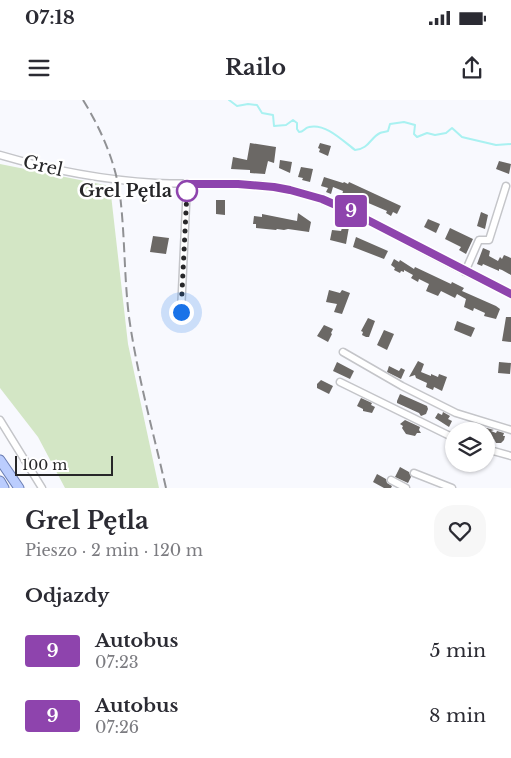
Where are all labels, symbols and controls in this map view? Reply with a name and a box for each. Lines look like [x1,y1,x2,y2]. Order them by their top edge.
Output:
text: 07:18 [25,6,75,29]
icon: menu [25,54,53,82]
text: Railo [225,54,286,81]
icon: share [458,54,486,82]
street label: Grel [21,151,65,181]
place label: Grel Pętla [79,180,173,202]
marker: Grel Pętla [176,180,198,202]
line badge: 9 [335,195,367,227]
text: 9 [345,200,357,222]
your location [169,300,194,325]
map controls [445,422,495,472]
button: layers [445,422,495,472]
scale bar [15,453,112,476]
text: 100 m [22,456,67,474]
button: heart [434,505,486,557]
text: Grel Pętla [25,506,149,535]
text: Pieszo · 2 min · 120 m [25,540,203,560]
text: Odjazdy [25,584,109,607]
text: Autobus [95,629,178,652]
text: 5 min [430,639,486,662]
text: 9 [46,640,59,662]
text: 07:23 [95,652,139,672]
text: Autobus [95,694,178,717]
text: 8 min [429,704,486,727]
text: 9 [46,705,59,727]
text: 07:26 [95,717,139,737]

